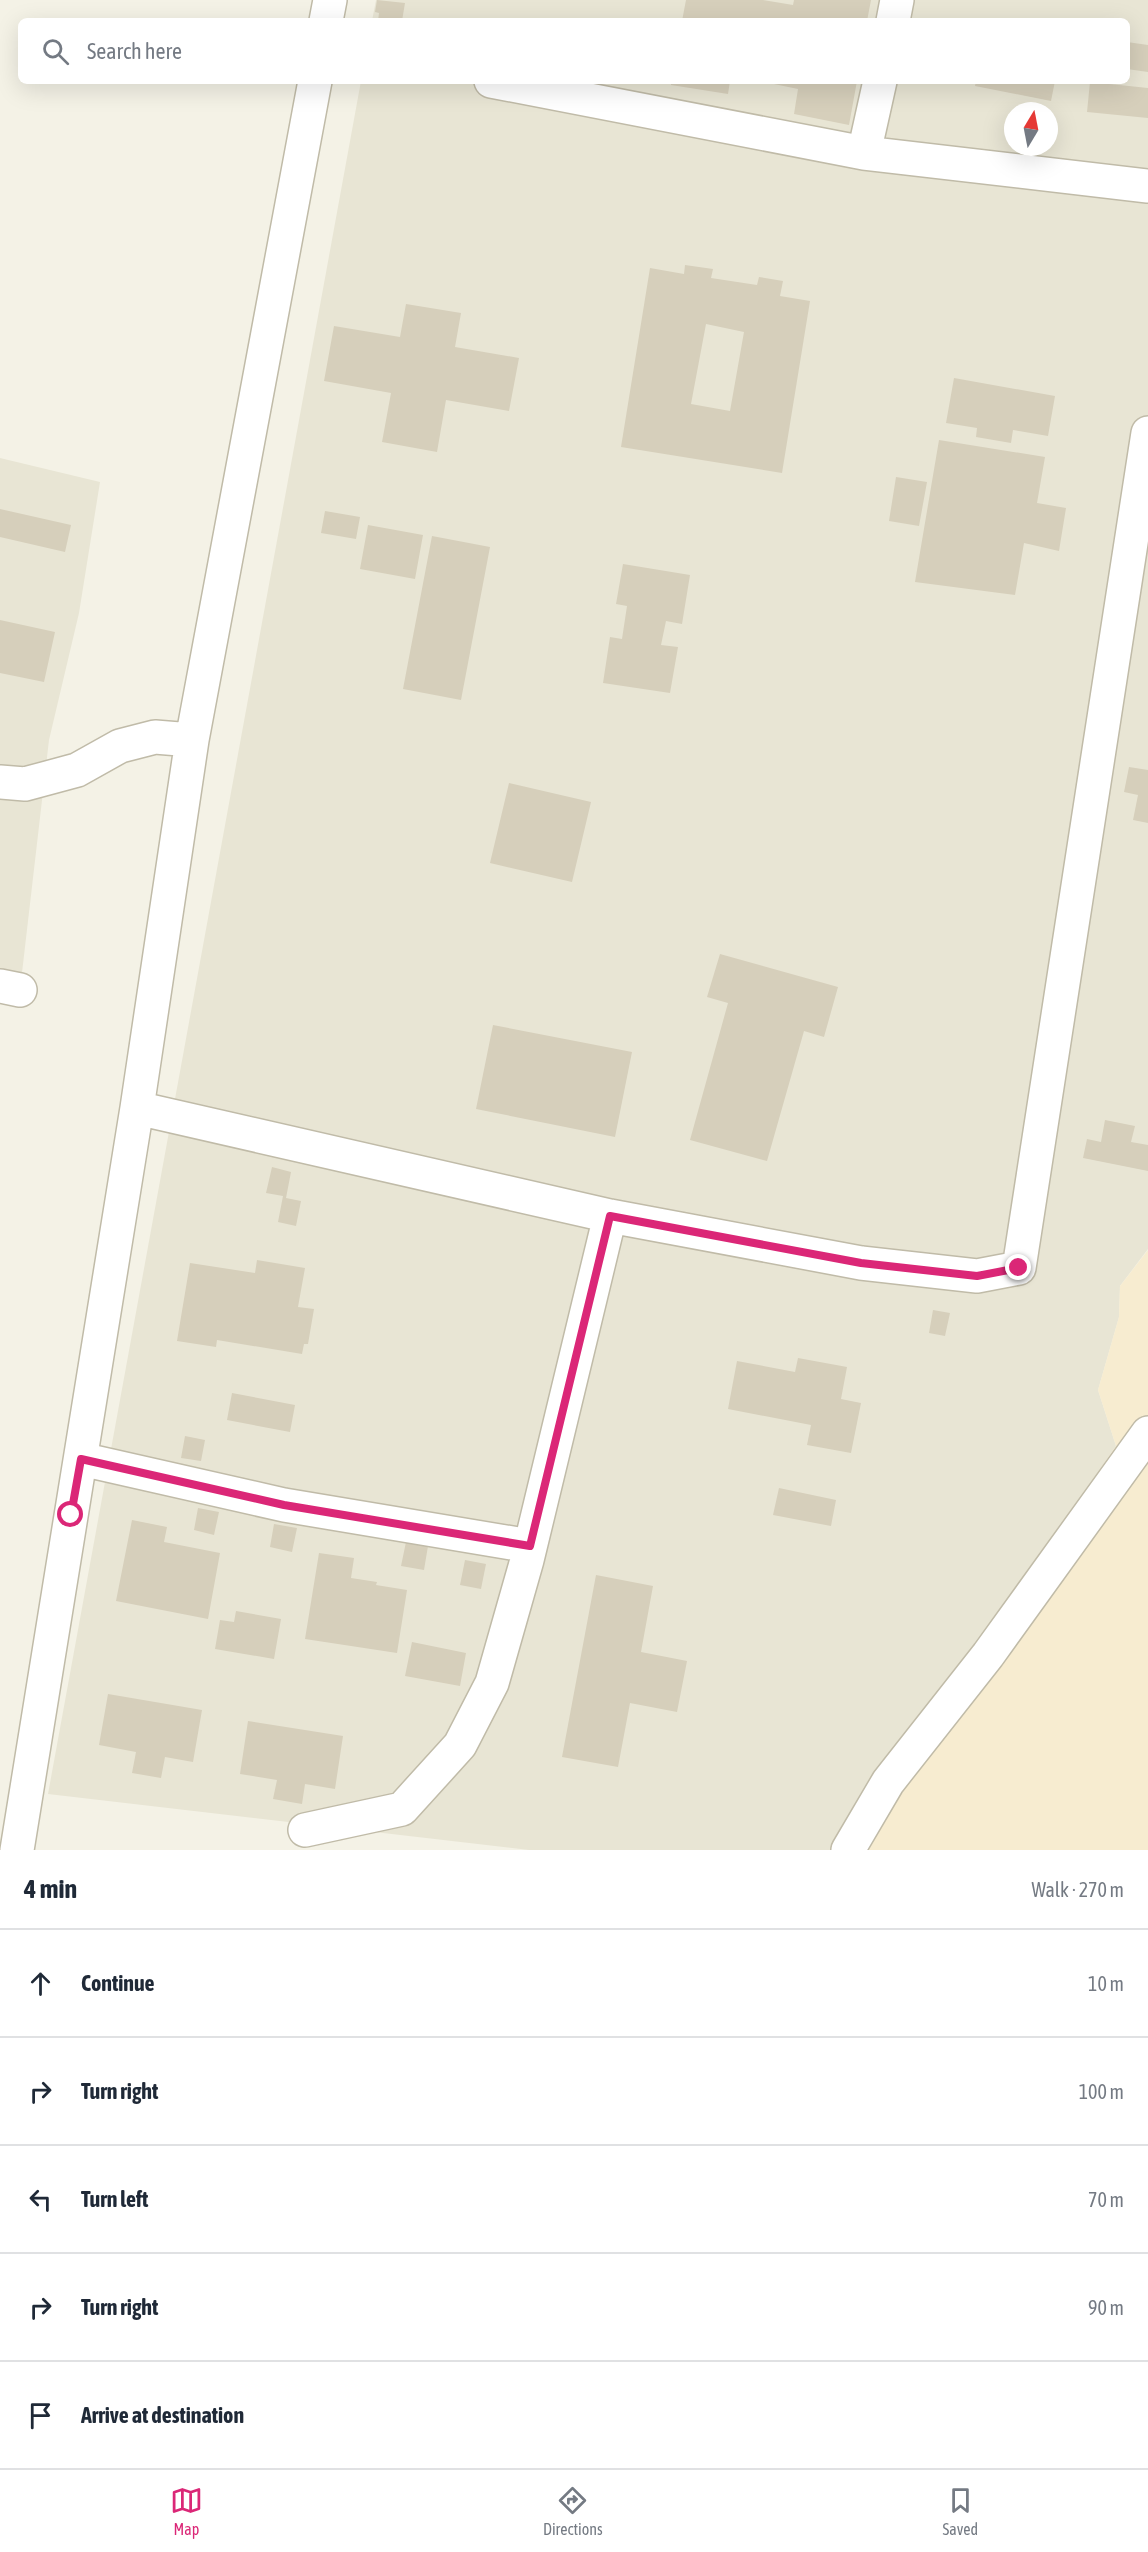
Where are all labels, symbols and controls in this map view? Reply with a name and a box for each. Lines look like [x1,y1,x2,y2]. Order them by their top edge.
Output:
search box [18,18,1130,84]
icon: search [39,35,72,68]
text: Search here [87,38,182,64]
north arrow [1004,102,1058,156]
route end [1005,1254,1031,1280]
route start [57,1501,83,1527]
text: 4 min [24,1874,77,1904]
text: Walk · 270 m [1032,1878,1124,1901]
icon: ahead [24,1967,57,2000]
text: Continue [81,1970,155,1996]
text: 10 m [1088,1972,1124,1995]
icon: right [24,2075,57,2108]
text: Turn right [81,2078,158,2104]
text: 100 m [1079,2080,1124,2103]
icon: left [24,2183,57,2216]
text: Turn left [81,2186,148,2212]
text: 70 m [1088,2188,1124,2211]
icon: right [24,2291,57,2324]
text: Turn right [81,2294,158,2320]
text: 90 m [1088,2296,1124,2319]
icon: arrive [24,2399,57,2432]
text: Arrive at destination [81,2402,244,2428]
tab: Map [170,2484,203,2538]
tab: Directions [543,2484,603,2538]
tab: Saved [943,2484,978,2538]

